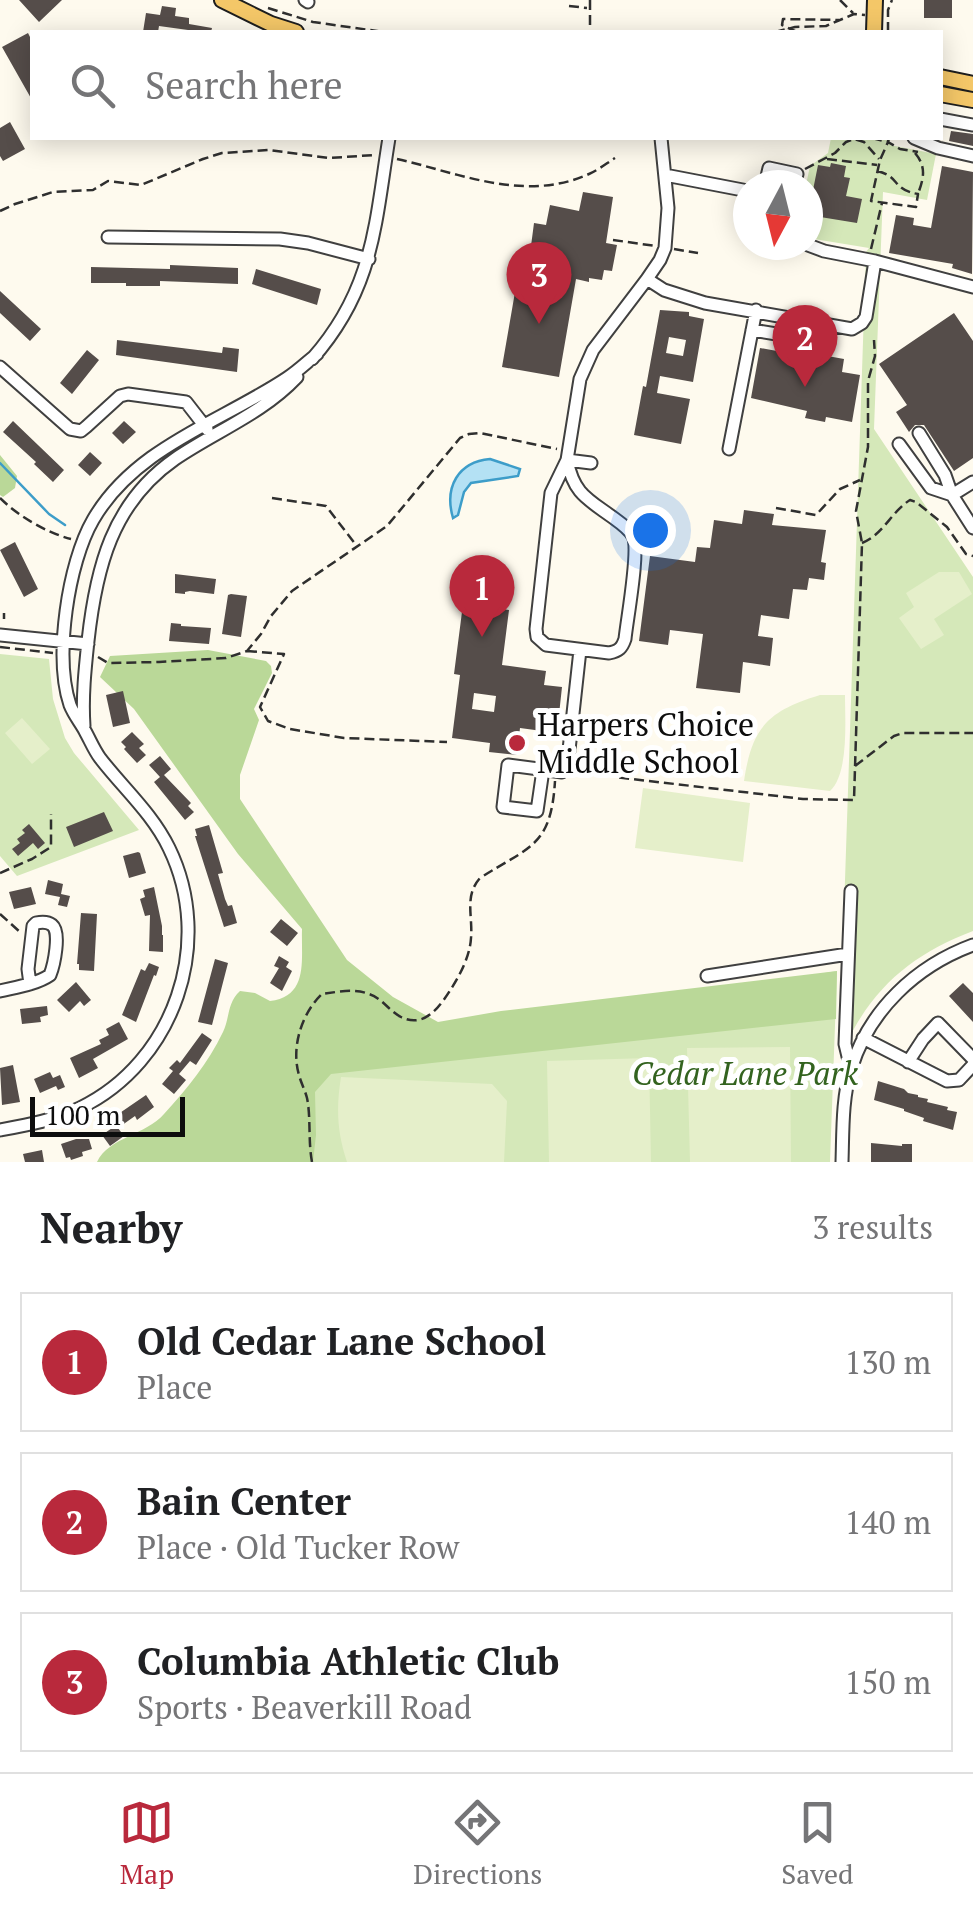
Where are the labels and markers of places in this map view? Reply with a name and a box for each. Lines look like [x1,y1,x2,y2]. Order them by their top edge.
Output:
pin: 3 [506,242,572,324]
pin: 2 [772,304,838,387]
pin: 1 [450,554,514,637]
place label: Harpers Choice Middle School [537,703,754,782]
marker: Harpers Choice Middle School [506,732,528,754]

